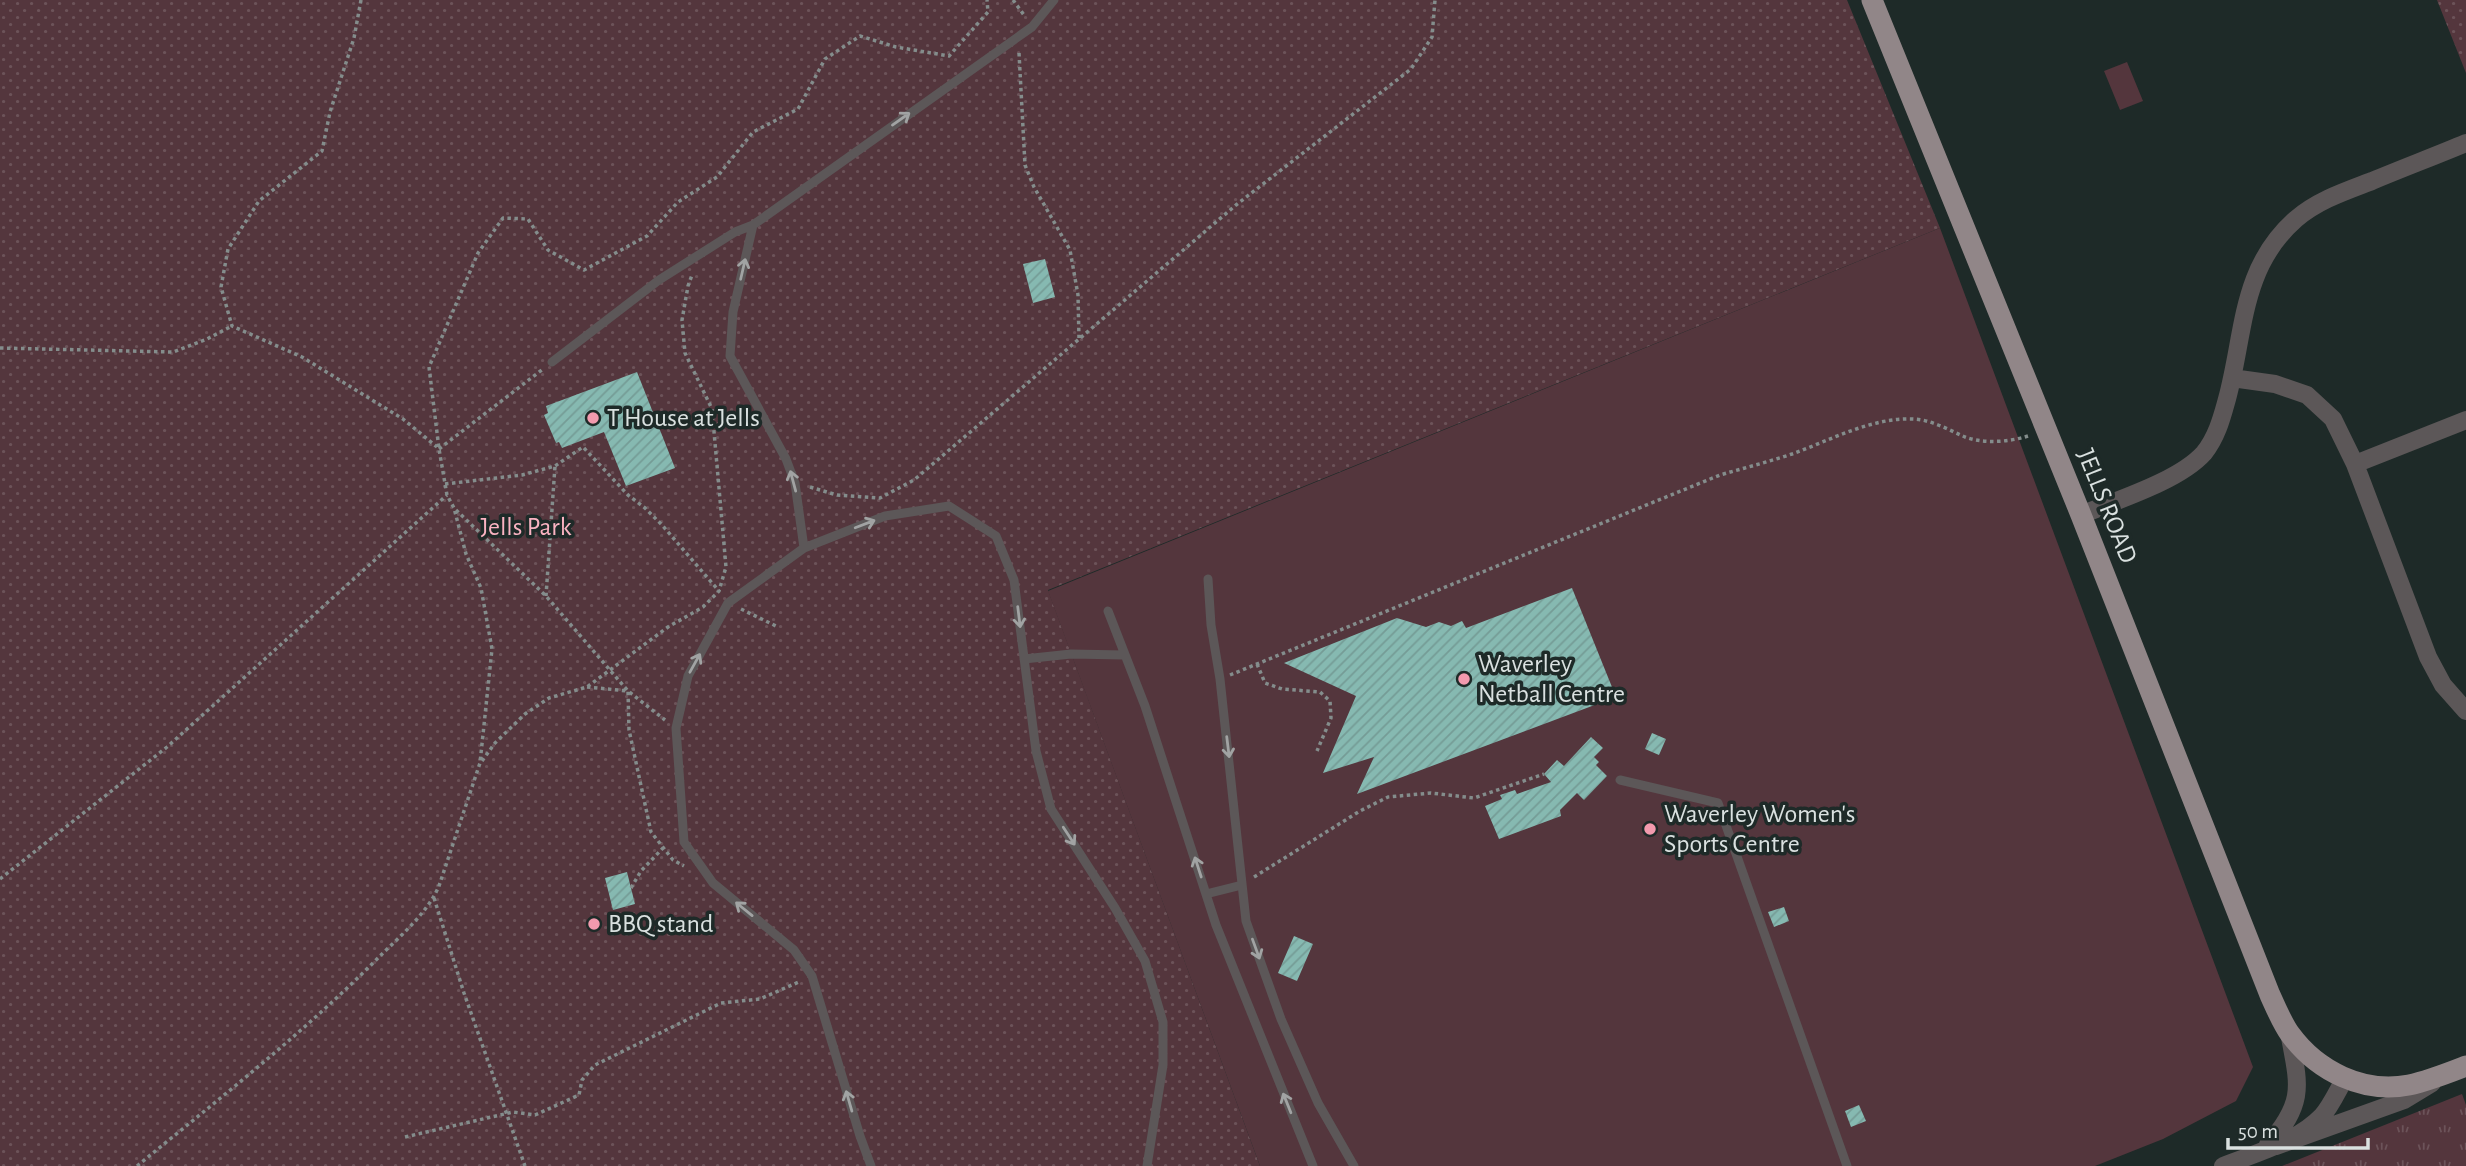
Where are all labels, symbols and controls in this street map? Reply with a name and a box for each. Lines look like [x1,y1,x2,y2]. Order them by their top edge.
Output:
one-way arrow [891,112,910,127]
one-way arrow [736,258,750,281]
place label: T House at Jells [607,405,760,431]
marker: T House at Jells [585,410,601,426]
street label: JELLS ROAD [2072,445,2142,567]
one-way arrow [785,470,798,492]
park label: Jells Park [480,514,572,540]
one-way arrow [853,517,875,530]
one-way arrow [1012,605,1025,628]
place label: Waverley Netball Centre [1478,651,1625,707]
one-way arrow [689,653,702,674]
marker: Waverley Netball Centre [1456,671,1472,687]
one-way arrow [1221,735,1234,758]
place label: Waverley Women's Sports Centre [1664,801,1855,857]
marker: Waverley Women's Sports Centre [1642,821,1658,837]
one-way arrow [1061,826,1076,845]
one-way arrow [1190,857,1203,879]
one-way arrow [735,901,753,916]
place label: BBQ stand [608,911,713,937]
marker: BBQ stand [586,916,602,932]
one-way arrow [1251,937,1263,959]
one-way arrow [842,1091,855,1113]
one-way arrow [1280,1092,1293,1114]
scale bar [2228,1106,2368,1150]
text: 50 m [2238,1121,2278,1142]

